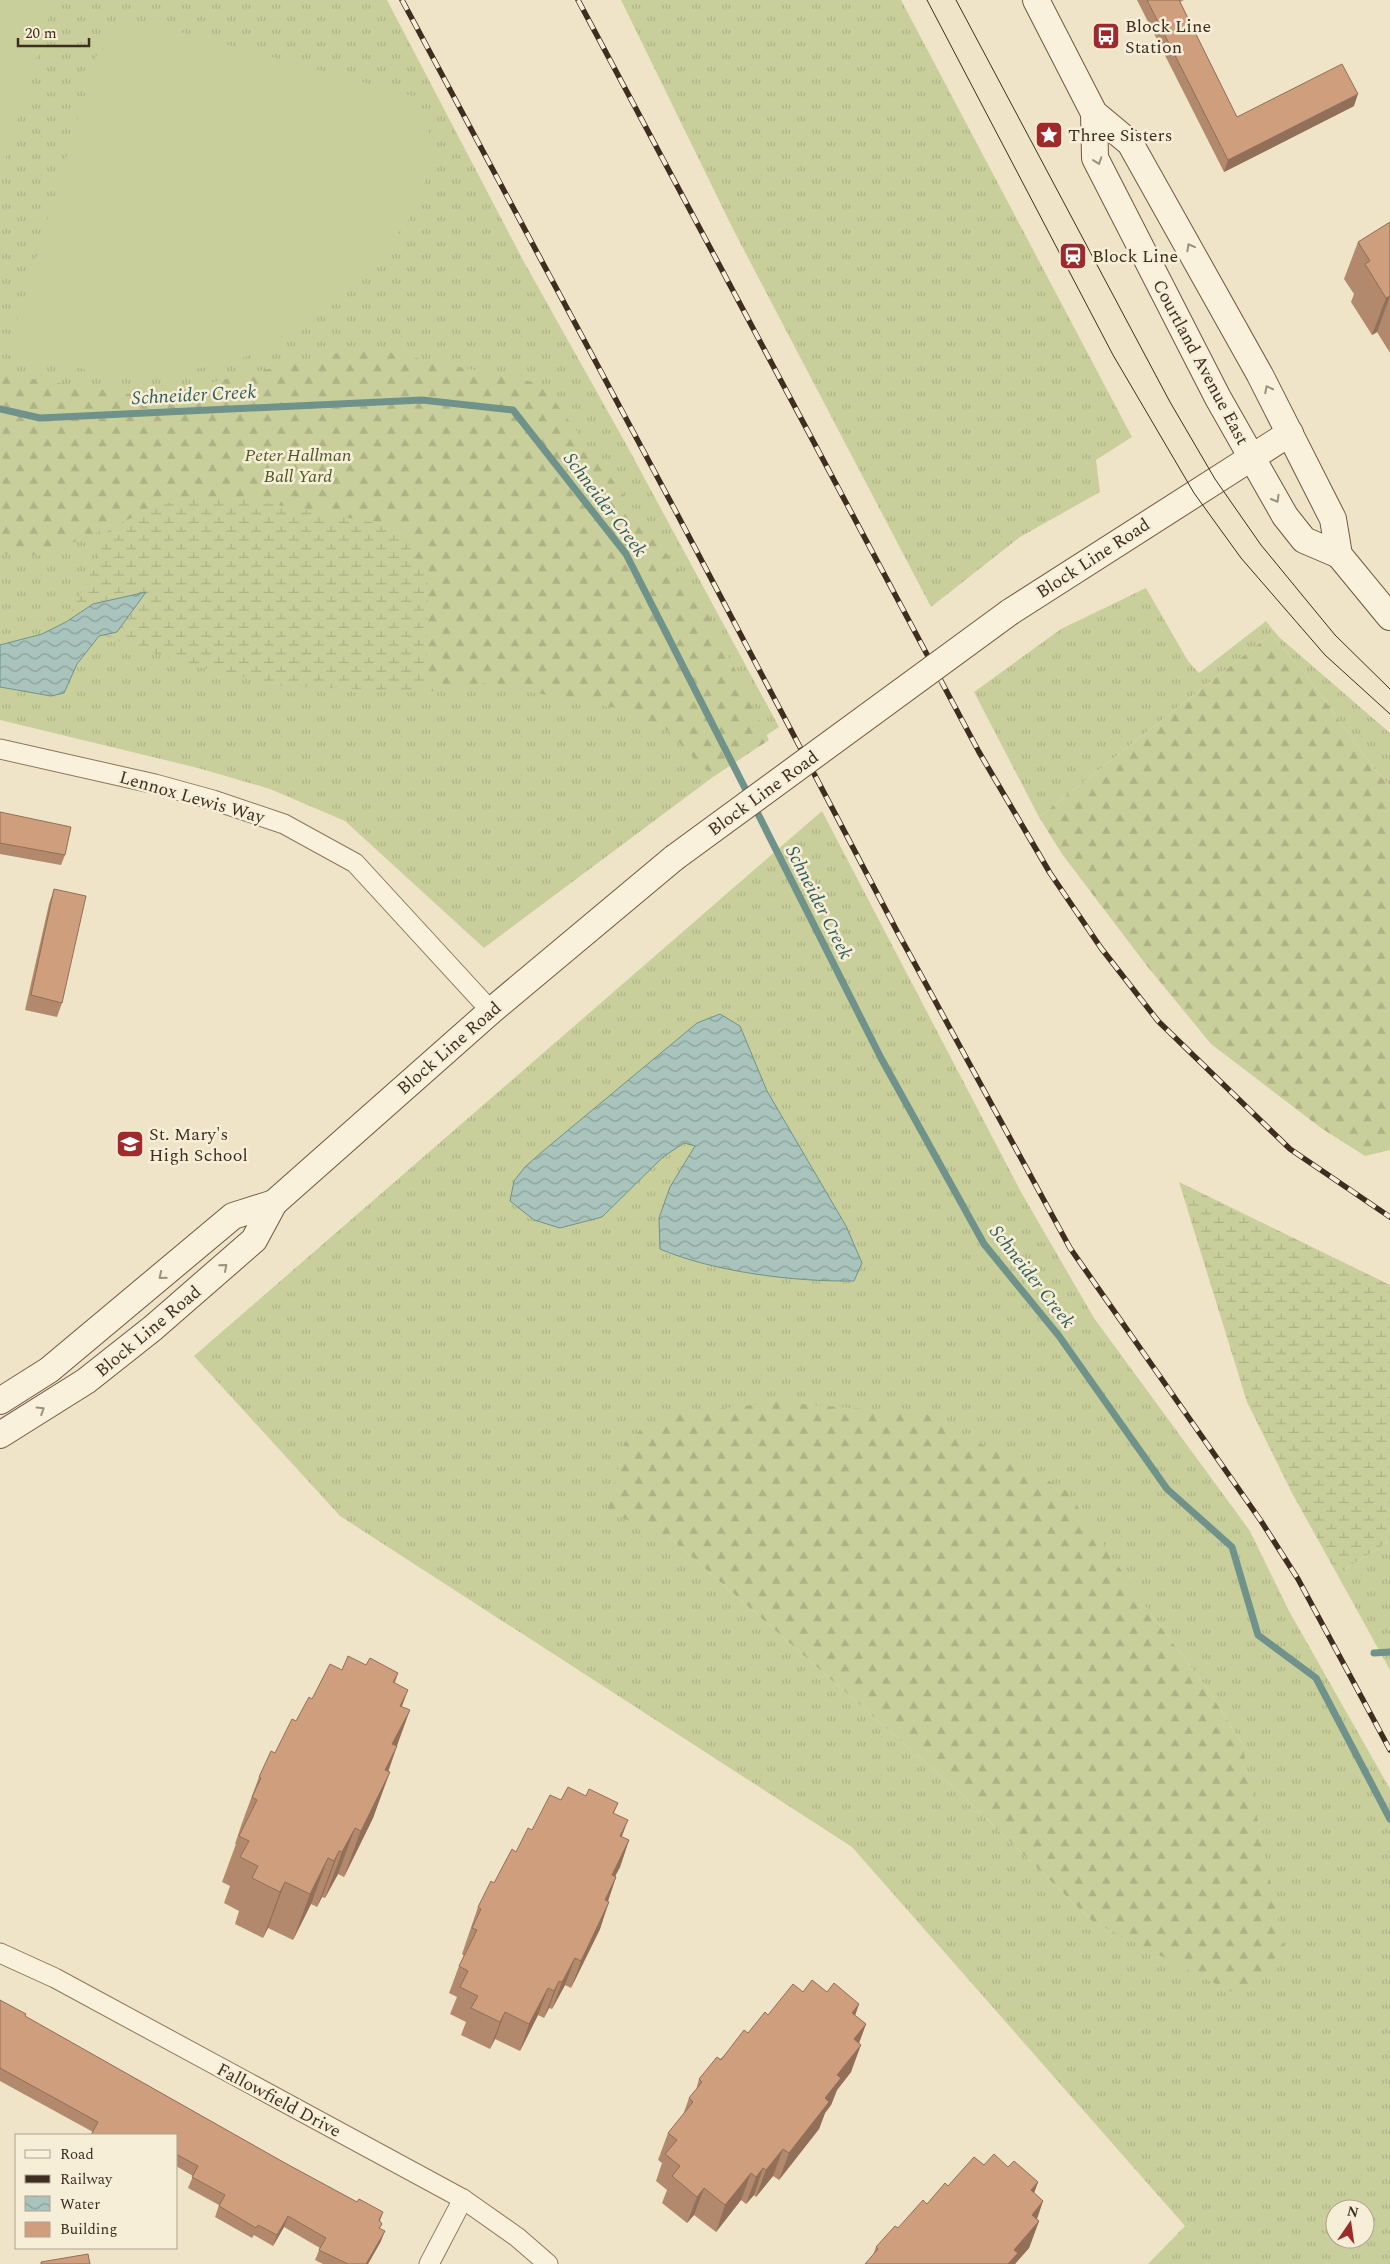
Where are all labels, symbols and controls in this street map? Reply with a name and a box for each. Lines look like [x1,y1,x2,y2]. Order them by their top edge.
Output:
place label: Block Line Station [1125,13,1211,61]
scale bar [18,15,89,47]
bus stop icon: Block Line Station [1091,21,1121,51]
text: 20 m [25,22,57,45]
place icon: Three Sisters [1034,120,1064,150]
place label: Three Sisters [1068,122,1172,149]
one-way arrow [1092,156,1102,165]
station icon: Block Line [1058,241,1088,271]
place label: Block Line [1092,243,1178,270]
one-way arrow [1186,243,1196,252]
street label: Courtland Avenue East [1145,275,1256,450]
water label: Schneider Creek [131,378,257,413]
one-way arrow [1264,386,1274,395]
park label: Peter Hallman Ball Yard [245,442,352,490]
water label: Schneider Creek [556,446,654,564]
one-way arrow [1269,494,1279,503]
street label: Block Line Road [1031,511,1156,605]
street label: Block Line Road [702,744,824,843]
street label: Lennox Lewis Way [116,764,269,832]
water label: Schneider Creek [777,841,860,965]
street label: Block Line Road [391,995,508,1102]
place label: St. Mary's High School [149,1121,248,1169]
school or university icon: St. Mary's High School [115,1129,145,1159]
water label: Schneider Creek [982,1219,1082,1335]
one-way arrow [219,1263,228,1272]
one-way arrow [159,1270,168,1279]
street label: Block Line Road [89,1279,207,1384]
one-way arrow [36,1406,45,1416]
street label: Fallowfield Drive [212,2056,346,2145]
legend [15,2134,178,2249]
text: Road [60,2143,94,2166]
text: Railway [60,2168,113,2191]
text: Water [60,2193,100,2216]
north arrow [1325,2199,1375,2249]
text: N [1345,2200,1361,2223]
text: Building [60,2218,117,2241]

